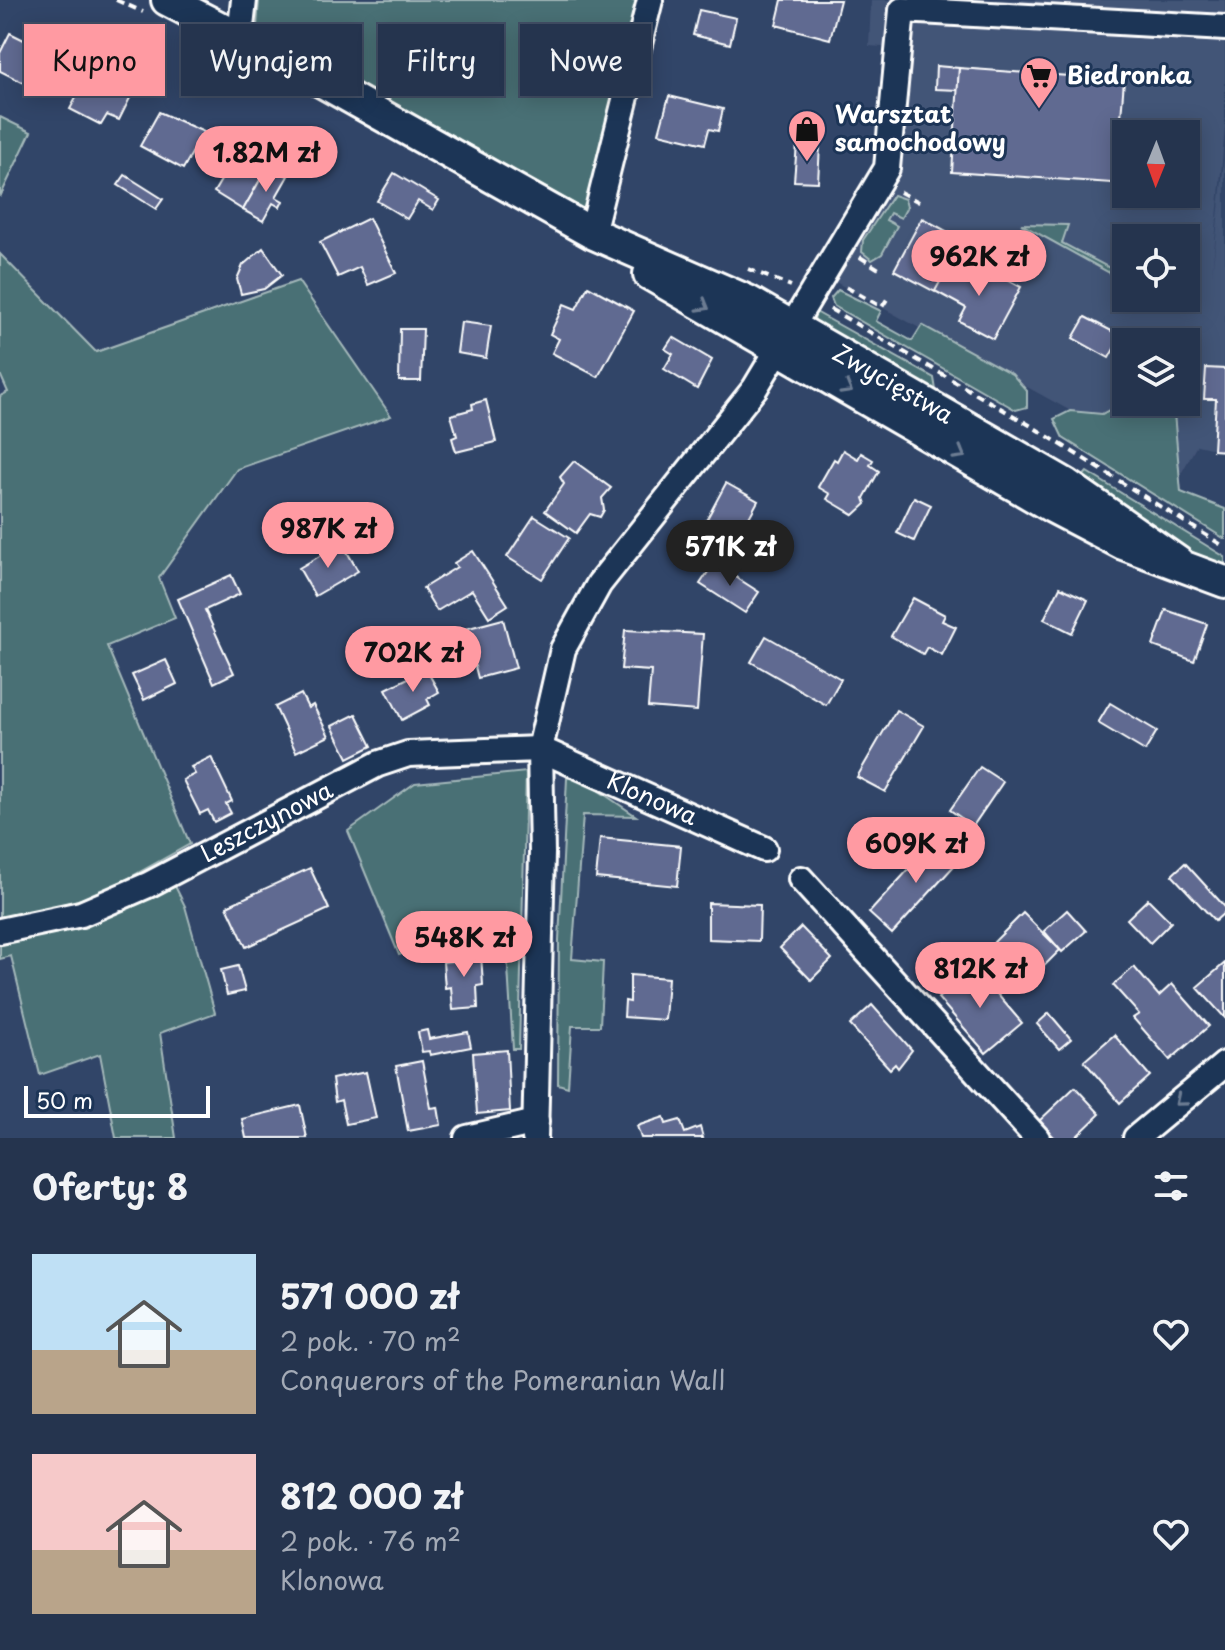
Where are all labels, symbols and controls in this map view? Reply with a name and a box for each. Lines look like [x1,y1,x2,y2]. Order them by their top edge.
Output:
chip: Kupno [24,24,165,96]
chip: Wynajem [181,24,362,96]
chip: Filtry [378,24,504,96]
chip: Nowe [520,24,651,96]
supermarket icon: Biedronka [1018,55,1060,110]
place label: Biedronka [1067,56,1193,92]
place label: Warsztat samochodowy [835,95,1005,159]
shop icon: Warsztat samochodowy [786,108,828,163]
north arrow [1112,120,1200,208]
map controls [1112,120,1200,416]
pin: 1.82M zł [183,126,349,194]
text: 1.82M zł [213,132,319,171]
button: locate [1112,224,1200,312]
pin: 962K zł [905,230,1053,298]
text: 962K zł [929,236,1029,275]
one-way arrow [695,296,710,312]
button: layers [1112,328,1200,416]
street label: Zwycięstwa [827,334,961,432]
one-way arrow [838,379,853,395]
one-way arrow [951,444,966,460]
pin: 987K zł [254,502,402,570]
text: 987K zł [280,508,376,547]
pin: 571K zł [656,520,804,588]
text: 571K zł [684,526,776,565]
pin: 702K zł [339,626,487,694]
text: 702K zł [363,632,463,671]
street label: Klonowa [602,761,704,833]
street label: Leszczynowa [193,771,338,870]
pin: 609K zł [842,817,990,885]
text: 609K zł [865,823,967,862]
pin: 548K zł [390,911,538,979]
text: 548K zł [413,917,515,956]
pin: 812K zł [906,942,1054,1010]
text: 812K zł [933,948,1027,987]
scale bar [24,1082,210,1118]
text: 50 m [36,1083,93,1116]
one-way arrow [1175,1091,1190,1106]
text: Oferty: 8 [32,1160,188,1212]
icon: filters [1149,1164,1193,1208]
text: 571 000 zł [280,1269,458,1321]
icon: home [96,1286,192,1382]
icon: heart [1149,1312,1193,1356]
text: 2 pok. · 70 m² [280,1321,461,1360]
text: Conquerors of the Pomeranian Wall [280,1360,725,1399]
text: 812 000 zł [280,1469,462,1521]
icon: home [96,1486,192,1582]
icon: heart [1149,1512,1193,1556]
text: 2 pok. · 76 m² [280,1521,461,1560]
text: Klonowa [280,1560,384,1599]

